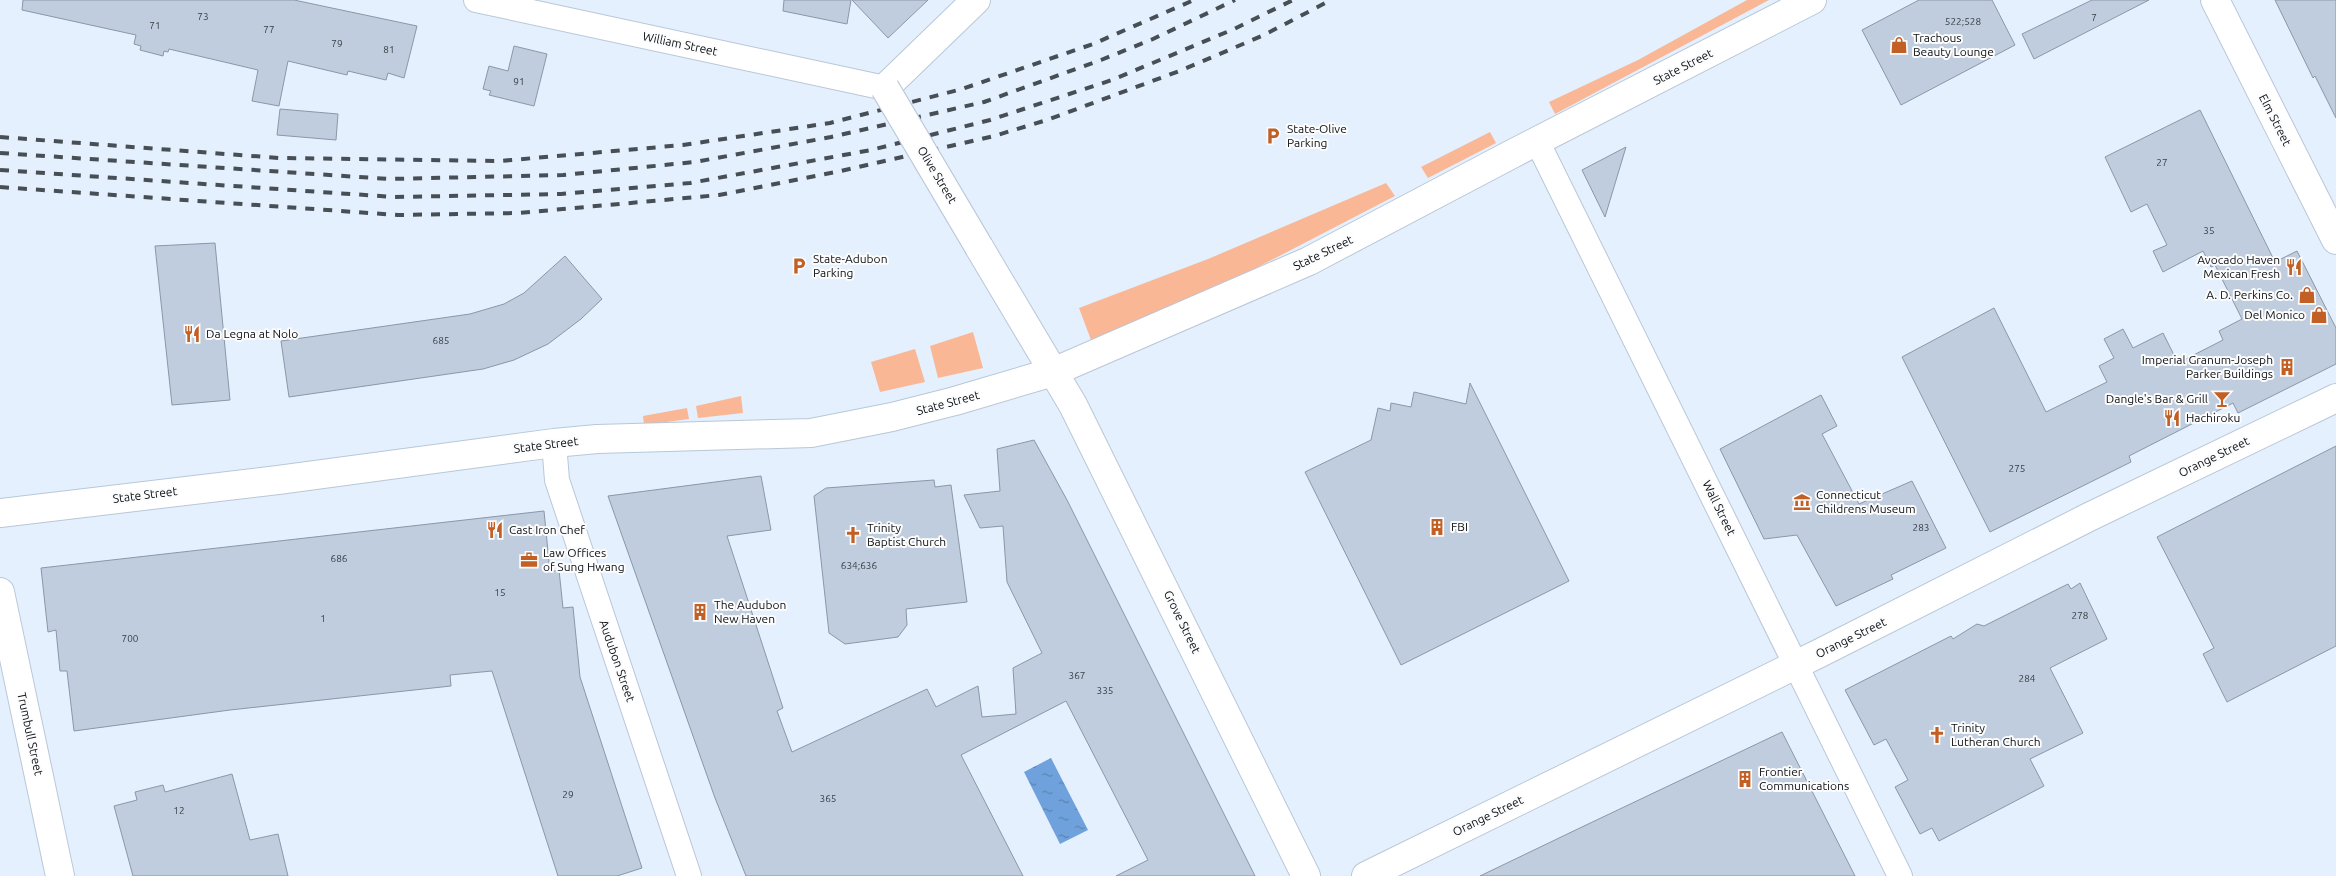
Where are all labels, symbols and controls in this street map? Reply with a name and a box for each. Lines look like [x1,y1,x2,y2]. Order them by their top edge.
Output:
house number: 73 [197,11,209,22]
house number: 7 [2091,12,2097,23]
house number: 522;528 [1945,16,1982,27]
house number: 71 [149,20,161,31]
house number: 77 [263,24,275,35]
street label: William Street [641,29,719,58]
place label: Trachous Beauty Lounge [1913,31,1994,58]
shop icon: Trachous Beauty Lounge [1889,35,1909,55]
house number: 79 [331,38,343,49]
house number: 81 [383,44,395,55]
street label: State Street [1651,46,1715,87]
house number: 91 [513,76,525,87]
street label: Elm Street [2257,92,2294,148]
place label: State-Olive Parking [1287,122,1347,149]
parking icon: State-Olive Parking [1263,126,1283,146]
street label: Olive Street [915,144,960,206]
house number: 27 [2156,157,2168,168]
house number: 35 [2203,225,2215,236]
street label: State Street [1291,232,1355,273]
place label: State-Adubon Parking [813,252,888,279]
place label: Avocado Haven Mexican Fresh [2197,253,2280,280]
parking icon: State-Adubon Parking [789,256,809,276]
restaurant icon: Avocado Haven Mexican Fresh [2284,257,2304,277]
shop icon: A. D. Perkins Co. [2297,285,2317,305]
place label: A. D. Perkins Co. [2206,288,2293,301]
shop icon: Del Monico [2309,305,2329,325]
place label: Del Monico [2244,308,2305,321]
restaurant icon: Da Legna at Nolo [182,324,202,344]
place label: Da Legna at Nolo [206,327,298,340]
house number: 685 [433,335,449,346]
place label: Imperial Granum-Joseph Parker Buildings [2142,353,2273,380]
building icon: Imperial Granum-Joseph Parker Buildings [2277,357,2297,377]
street label: State Street [915,388,981,417]
bar icon: Dangle's Bar & Grill [2212,389,2232,409]
place label: Dangle's Bar & Grill [2106,392,2208,405]
restaurant icon: Hachiroku [2162,408,2182,428]
place label: Hachiroku [2186,411,2240,424]
street label: State Street [513,434,579,455]
street label: Orange Street [2176,434,2251,479]
house number: 275 [2009,463,2025,474]
street label: Wall Street [1701,478,1738,538]
street label: State Street [112,484,178,505]
place label: Connecticut Childrens Museum [1816,488,1916,515]
museum icon: Connecticut Childrens Museum [1792,492,1812,512]
building icon: FBI [1427,517,1447,537]
restaurant icon: Cast Iron Chef [485,520,505,540]
place label: FBI [1451,520,1468,533]
place label: Trinity Baptist Church [867,521,946,548]
house number: 283 [1913,522,1929,533]
place label: Cast Iron Chef [509,523,585,536]
church icon: Trinity Baptist Church [843,525,863,545]
place label: Law Offices of Sung Hwang [543,546,625,573]
office icon: Law Offices of Sung Hwang [519,550,539,570]
house number: 686 [331,553,348,564]
house number: 634;636 [841,560,878,571]
house number: 15 [494,587,506,598]
street label: Grove Street [1162,588,1203,656]
place label: The Audubon New Haven [714,598,786,625]
building icon: The Audubon New Haven [690,602,710,622]
house number: 278 [2072,610,2089,621]
house number: 1 [320,613,326,624]
street label: Orange Street [1813,615,1888,660]
street label: Audubon Street [597,618,638,704]
house number: 700 [122,633,139,644]
house number: 367 [1069,670,1085,681]
house number: 284 [2019,673,2036,684]
house number: 335 [1097,685,1113,696]
street label: Trumbull Street [15,691,46,777]
place label: Trinity Lutheran Church [1951,721,2041,748]
church icon: Trinity Lutheran Church [1927,725,1947,745]
place label: Frontier Communications [1759,765,1849,792]
building icon: Frontier Communications [1735,769,1755,789]
house number: 29 [562,789,574,800]
house number: 365 [820,793,836,804]
street label: Orange Street [1450,793,1525,838]
house number: 12 [173,805,185,816]

